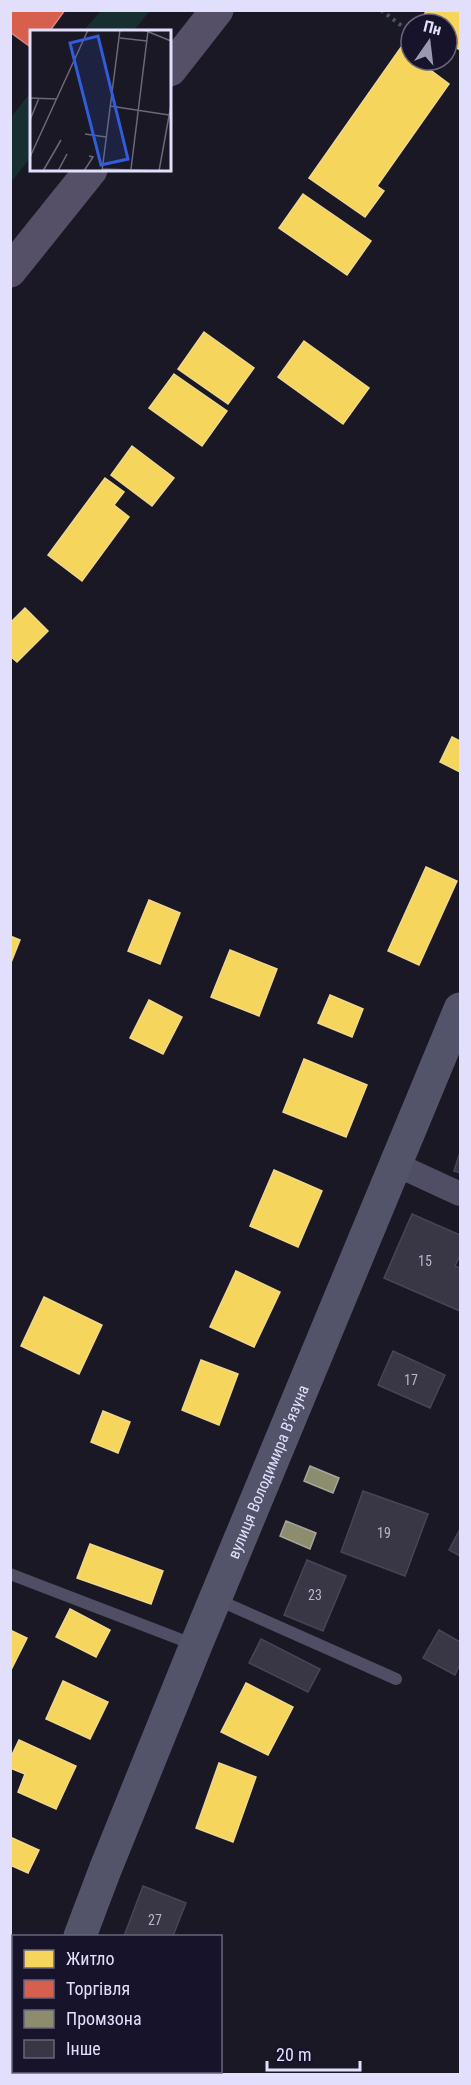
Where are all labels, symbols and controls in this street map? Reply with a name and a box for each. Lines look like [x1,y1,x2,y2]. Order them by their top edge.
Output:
north arrow [399,12,459,72]
text: Пн [422,17,443,39]
inset map [30,30,171,171]
house number: 15 [418,1253,432,1269]
house number: 17 [404,1372,418,1388]
street label: вулиця Володимира В'язуна [224,1382,313,1561]
house number: 19 [377,1525,391,1541]
house number: 23 [308,1587,322,1603]
house number: 27 [148,1912,162,1928]
legend [12,1935,222,2073]
text: Житло [66,1948,115,1969]
text: Торгівля [66,1978,130,1999]
text: Промзона [66,2008,142,2029]
scale bar [267,2034,360,2072]
text: Інше [66,2038,101,2059]
text: 20 m [276,2044,311,2065]

